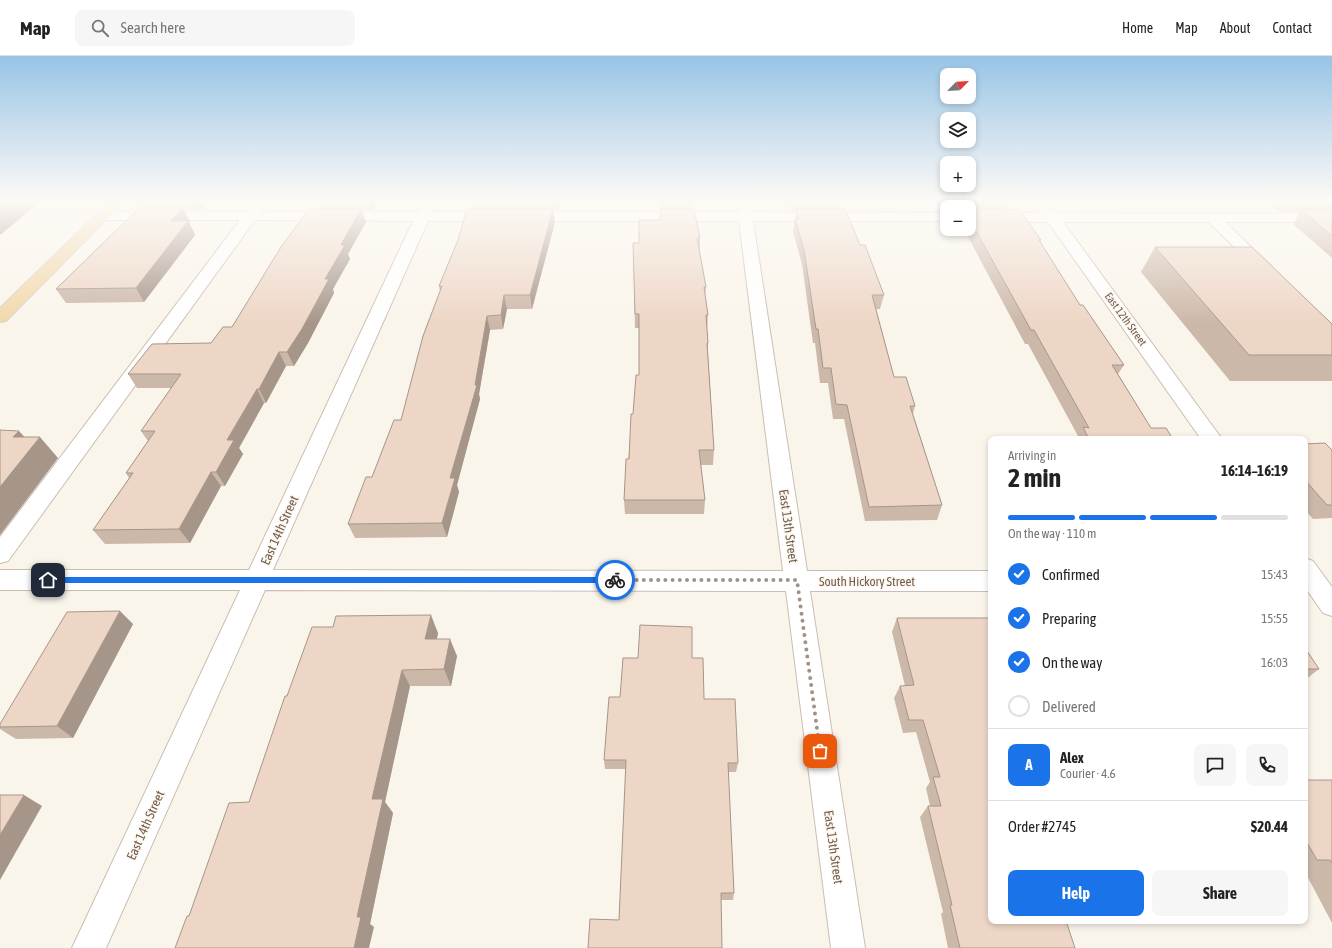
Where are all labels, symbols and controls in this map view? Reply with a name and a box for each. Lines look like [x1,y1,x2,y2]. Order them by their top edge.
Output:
search box [75,10,355,46]
text: Map [20,17,51,39]
icon: search [89,17,111,39]
text: Search here [121,19,185,36]
text: Home [1122,20,1153,36]
text: Map [1175,20,1198,36]
text: About [1220,20,1251,36]
text: Contact [1273,20,1312,36]
north arrow [940,68,976,104]
map controls [940,68,976,236]
button: layers [940,112,976,148]
button: + [940,156,976,192]
button: − [940,200,976,236]
street label: East 12th Street [1103,290,1149,348]
text: Arriving in [1008,448,1056,463]
text: 16:14–16:19 [1221,462,1288,479]
text: 2 min [1008,463,1061,493]
street label: East 13th Street [776,488,801,564]
street label: East 14th Street [257,493,302,567]
text: On the way · 110 m [1008,526,1096,541]
courier [595,560,635,600]
pin [31,563,65,597]
icon: check [1008,563,1030,585]
text: Confirmed [1042,566,1100,583]
text: 15:43 [1261,567,1288,582]
icon: home [37,569,59,591]
icon: bike [604,569,626,591]
street label: South Hickory Street [819,574,915,589]
icon: check [1008,607,1030,629]
text: Preparing [1042,610,1096,627]
text: 15:55 [1261,611,1288,626]
icon: check [1008,651,1030,673]
text: On the way [1042,654,1103,671]
text: 16:03 [1261,655,1288,670]
text: Delivered [1042,698,1096,715]
pin [803,734,837,768]
icon: bag [809,740,831,762]
button: chat [1194,744,1236,786]
button: phone [1246,744,1288,786]
text: Alex [1060,749,1084,766]
text: A [1025,756,1033,773]
text: Courier · 4.6 [1060,766,1116,781]
street label: East 14th Street [123,788,168,862]
street label: East 13th Street [821,809,846,885]
text: Order #2745 [1008,818,1076,835]
text: $20.44 [1251,818,1288,835]
button: Help [1008,870,1144,916]
button: Share [1152,870,1288,916]

